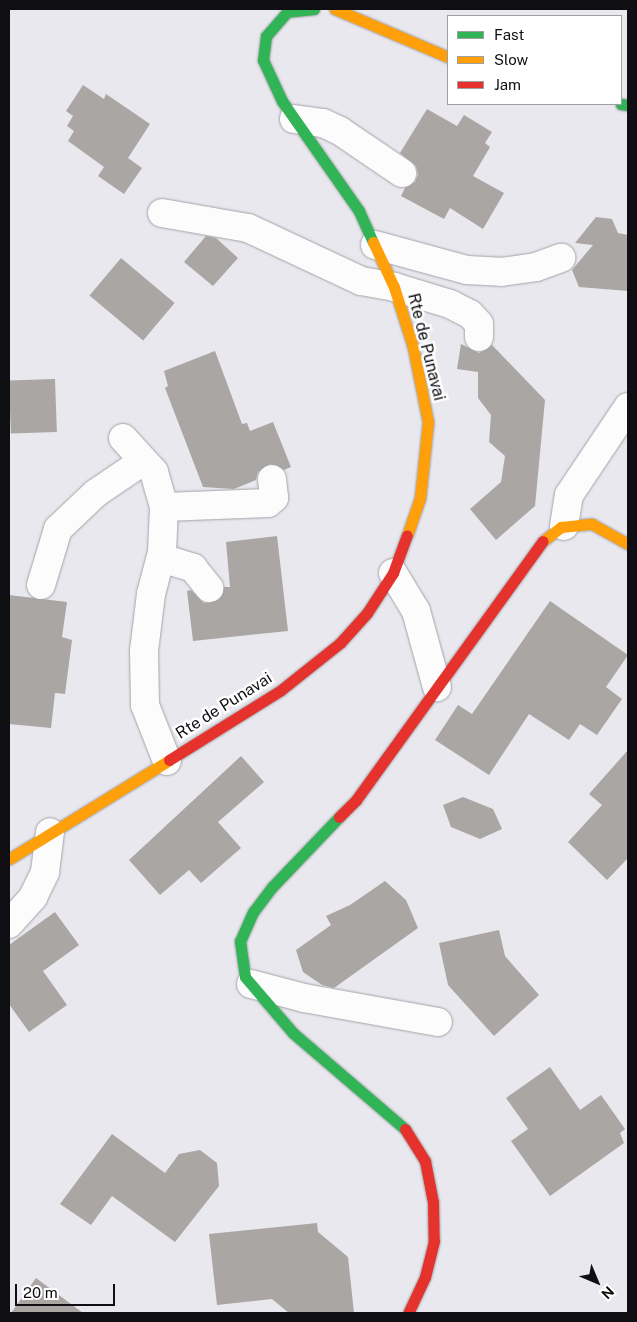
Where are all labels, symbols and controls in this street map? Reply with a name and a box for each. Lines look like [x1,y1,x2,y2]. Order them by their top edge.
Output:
legend [447,15,622,105]
text: Fast [494,26,524,43]
text: Slow [494,51,528,68]
text: Jam [494,76,521,93]
street label: Rte de Punavai [403,291,449,403]
street label: Rte de Punavai [172,669,276,743]
north arrow [572,1257,622,1307]
scale bar [18,1274,118,1306]
text: N [598,1283,617,1302]
text: 20 m [23,1284,58,1301]

